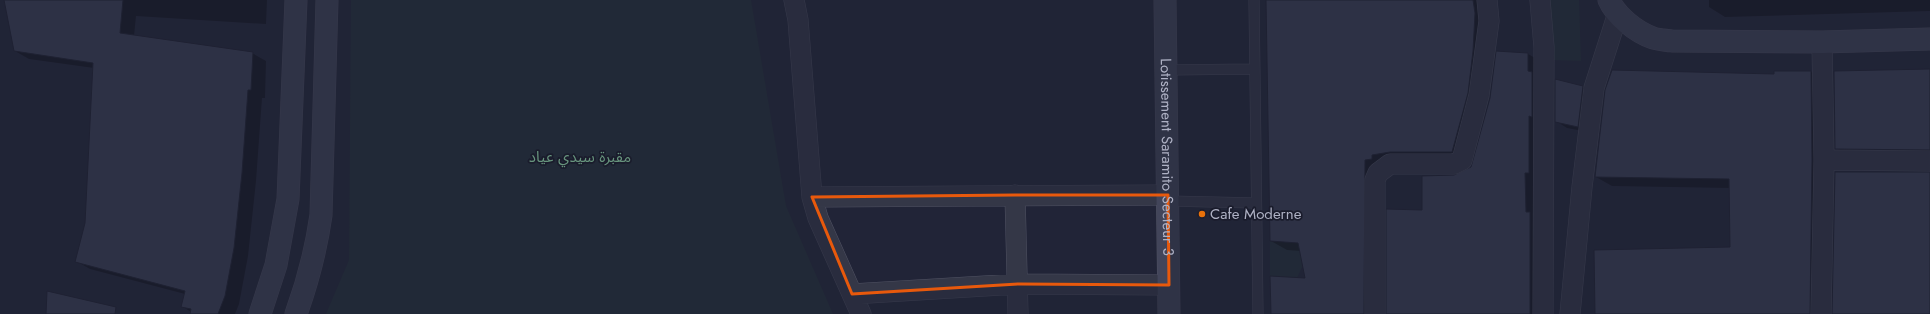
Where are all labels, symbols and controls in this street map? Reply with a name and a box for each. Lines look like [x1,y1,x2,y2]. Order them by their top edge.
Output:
street label: Lotissement Saramito Secteur 3 [1155,58,1179,256]
park label: مقبرة سيدي عياد [529,146,631,168]
place label: Cafe Moderne [1210,203,1302,225]
marker: Cafe Moderne [1197,209,1207,219]

